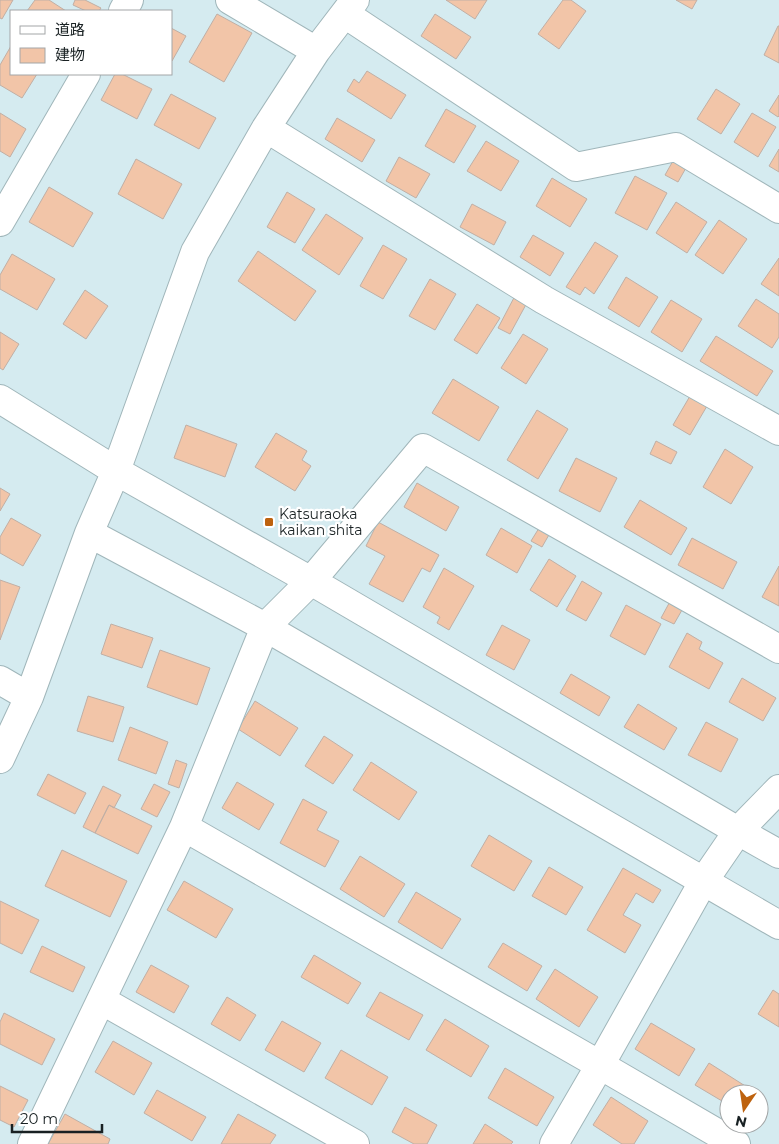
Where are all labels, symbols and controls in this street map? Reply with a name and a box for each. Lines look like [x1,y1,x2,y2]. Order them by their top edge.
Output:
legend [10,10,172,75]
text: 道路 [55,20,85,39]
text: 建物 [55,45,85,64]
place label: Katsuraoka kaikan shita [279,505,363,539]
marker: Katsuraoka kaikan shita [263,516,275,528]
north arrow [719,1084,769,1134]
scale bar [12,1102,102,1134]
text: 20 m [20,1109,58,1128]
text: N [734,1112,749,1132]

